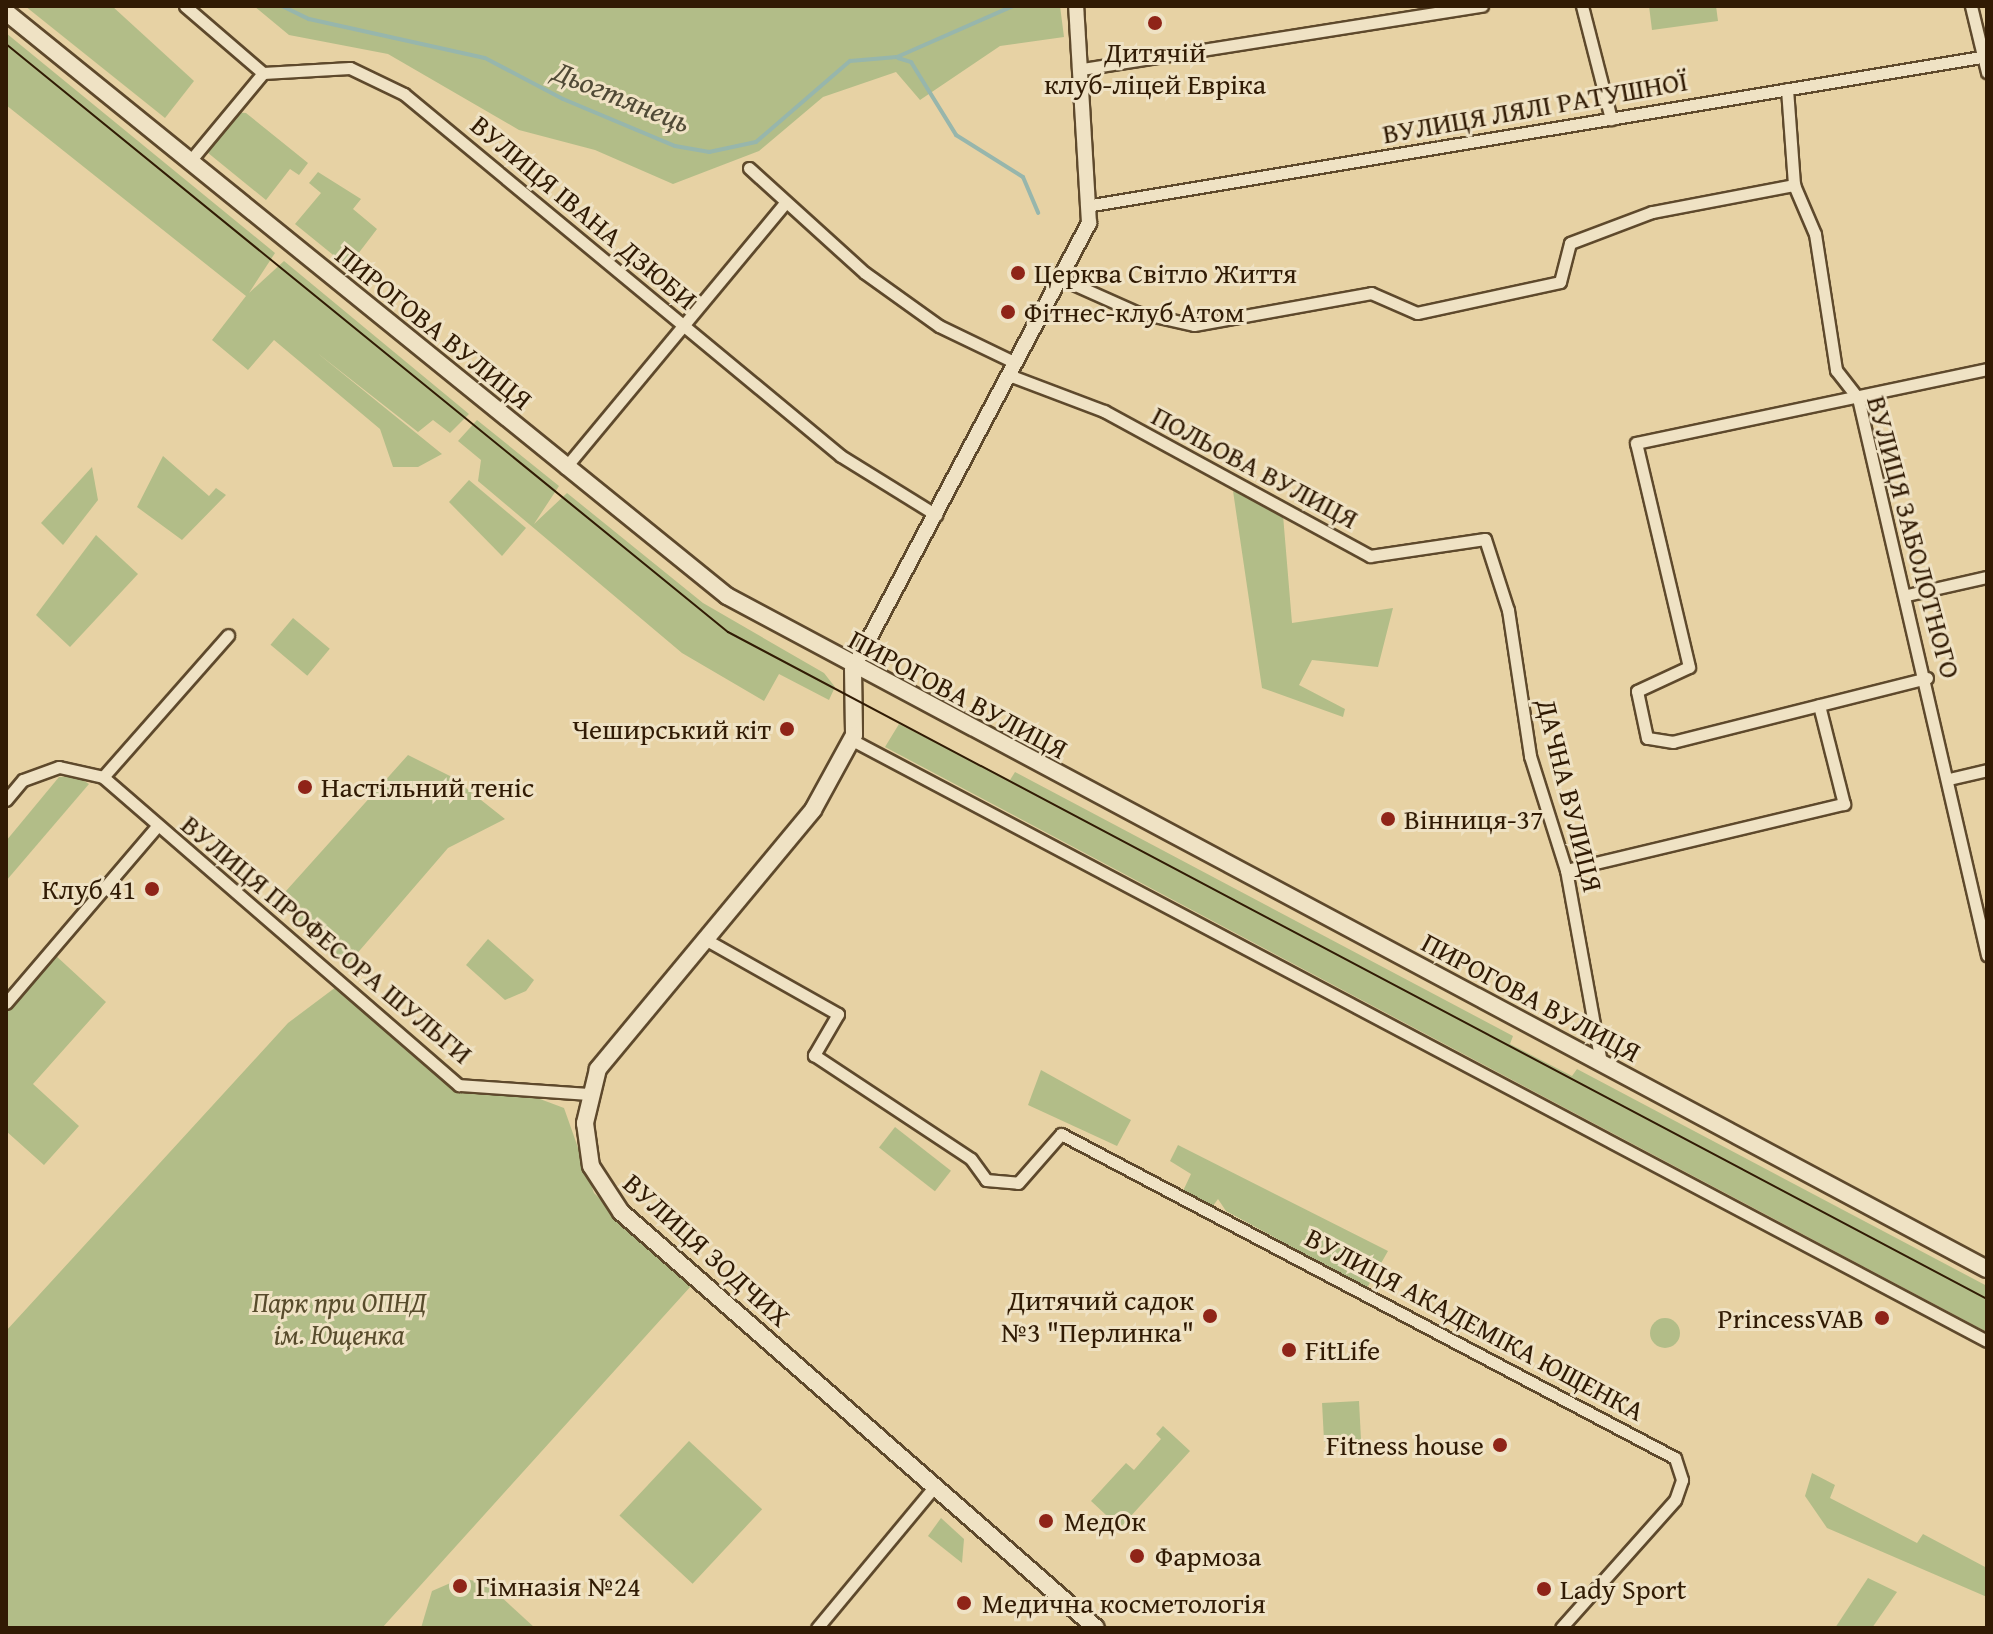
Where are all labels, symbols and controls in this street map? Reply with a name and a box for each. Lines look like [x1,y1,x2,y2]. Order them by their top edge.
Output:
marker: Дитячій клуб-ліцей Евріка [1146,14,1164,32]
place label: Дитячій клуб-ліцей Евріка [1044,35,1266,101]
water label: Дьогтянець [548,52,696,140]
street label: ВУЛИЦЯ ЛЯЛІ РАТУШНОЇ [1380,64,1690,150]
street label: ВУЛИЦЯ ІВАНА ДЗЮБИ [464,108,704,316]
street label: ПИРОГОВА ВУЛИЦЯ [329,238,539,416]
place label: Церква Світло Життя [1034,256,1297,290]
marker: Церква Світло Життя [1009,264,1027,282]
place label: Фітнес-клуб Атом [1024,295,1245,329]
marker: Фітнес-клуб Атом [999,303,1017,321]
street label: ВУЛИЦЯ ЗАБОЛОТНОГО [1860,392,1968,682]
street label: ПОЛЬОВА ВУЛИЦЯ [1146,399,1364,535]
street label: ПИРОГОВА ВУЛИЦЯ [843,622,1073,766]
street label: ДАЧНА ВУЛИЦЯ [1530,695,1610,895]
place label: Чеширський кіт [572,712,771,746]
marker: Чеширський кіт [778,720,796,738]
place label: Настільний теніс [321,770,534,804]
marker: Настільний теніс [296,778,314,796]
place label: Вінниця-37 [1404,802,1544,836]
street label: ВУЛИЦЯ ПРОФЕСОРА ШУЛЬГИ [175,807,479,1071]
marker: Вінниця-37 [1379,810,1397,828]
place label: Клуб 41 [42,872,136,906]
marker: Клуб 41 [143,880,161,898]
street label: ПИРОГОВА ВУЛИЦЯ [1416,925,1646,1069]
street label: ВУЛИЦЯ ЗОДЧИХ [617,1166,797,1334]
street label: ВУЛИЦЯ АКАДЕМІКА ЮЩЕНКА [1300,1220,1650,1428]
place label: Дитячий садок №3 "Перлинка" [1001,1283,1194,1349]
park label: Парк при ОПНД ім. Ющенка [252,1285,426,1351]
place label: PrincessVAB [1718,1301,1864,1335]
marker: Дитячий садок №3 "Перлинка" [1201,1307,1219,1325]
marker: PrincessVAB [1871,1307,1893,1329]
place label: FitLife [1305,1333,1380,1367]
marker: FitLife [1280,1341,1298,1359]
place label: Fitness house [1326,1428,1484,1462]
marker: Fitness house [1491,1436,1509,1454]
place label: МедОк [1064,1504,1146,1538]
marker: МедОк [1035,1510,1057,1532]
place label: Фармоза [1155,1539,1261,1573]
marker: Фармоза [1126,1545,1148,1567]
place label: Гімназія №24 [476,1569,641,1603]
place label: Lady Sport [1560,1572,1686,1606]
marker: Гімназія №24 [451,1577,469,1595]
marker: Lady Sport [1535,1580,1553,1598]
place label: Медична косметологія [982,1586,1266,1620]
marker: Медична косметологія [953,1592,975,1614]

